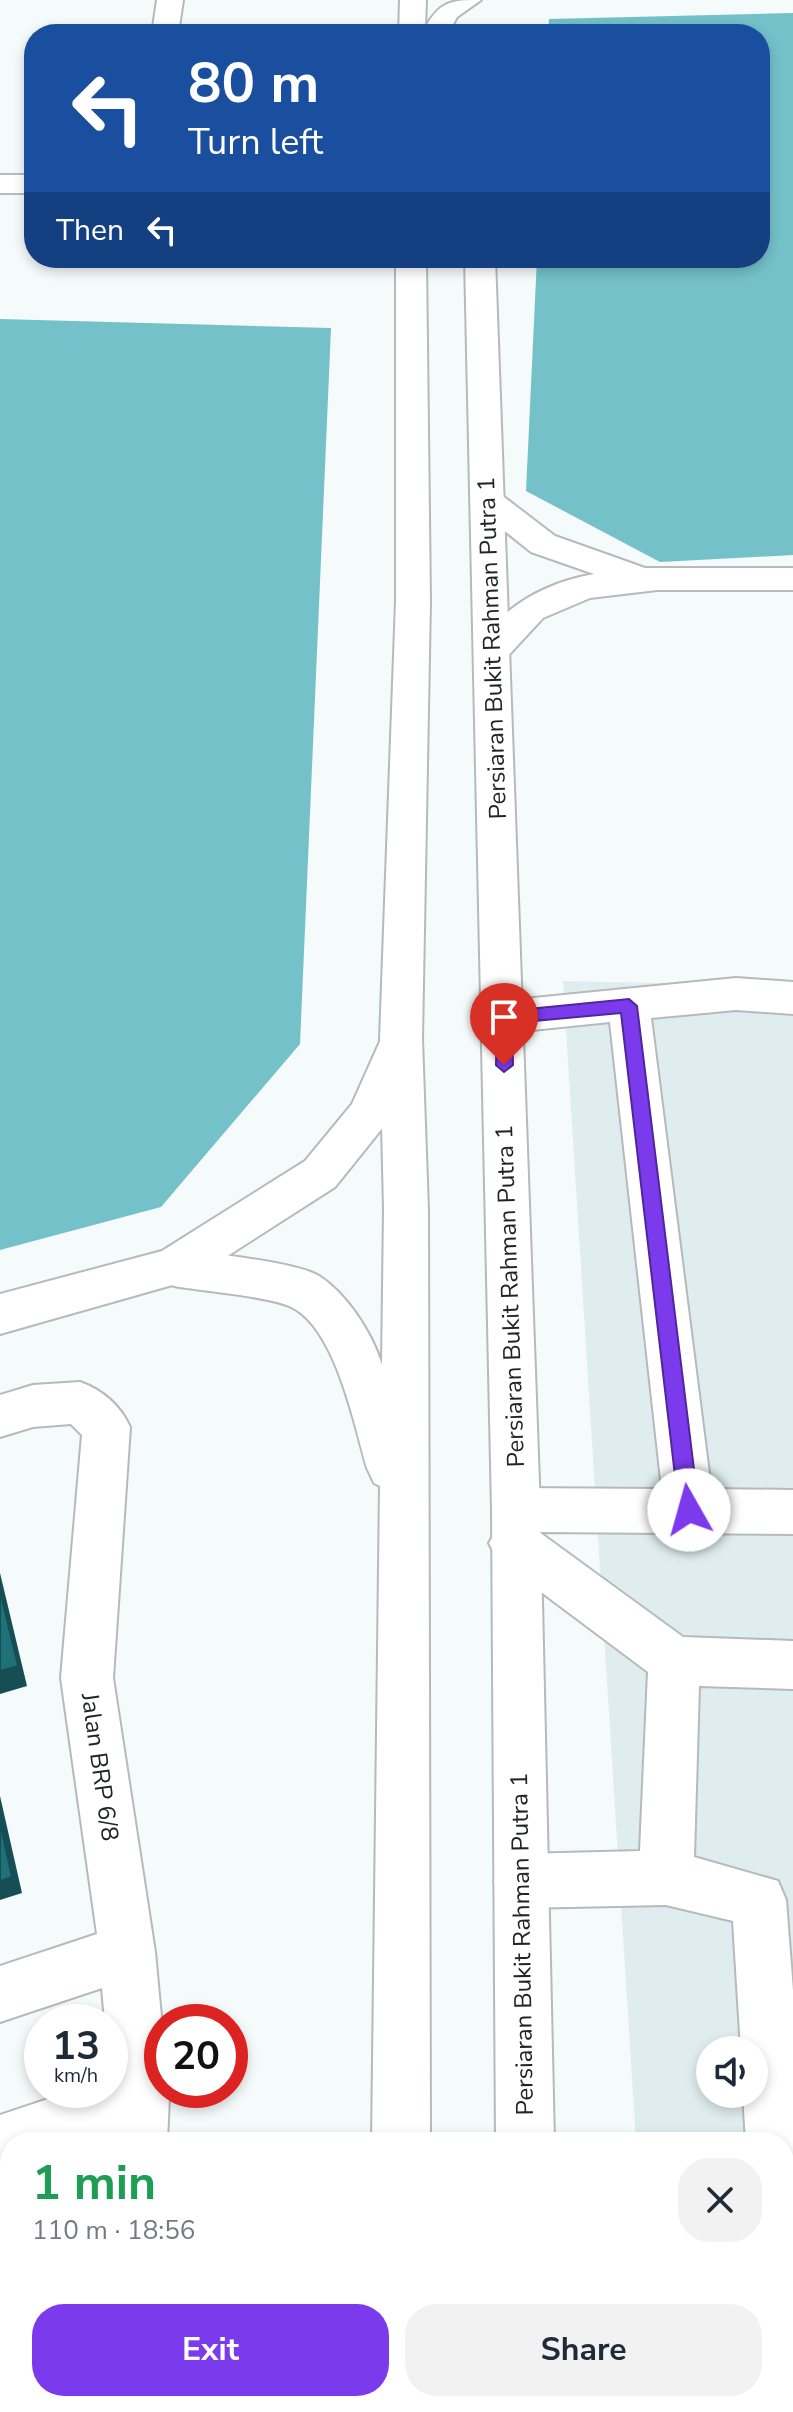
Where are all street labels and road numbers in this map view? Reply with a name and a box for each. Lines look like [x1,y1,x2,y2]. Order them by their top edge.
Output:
street label: Persiaran Bukit Rahman Putra 1 [470,476,514,820]
street label: Persiaran Bukit Rahman Putra 1 [488,1124,532,1468]
street label: Jalan BRP 6/8 [74,1690,126,1843]
street label: Persiaran Bukit Rahman Putra 1 [503,1772,541,2116]

